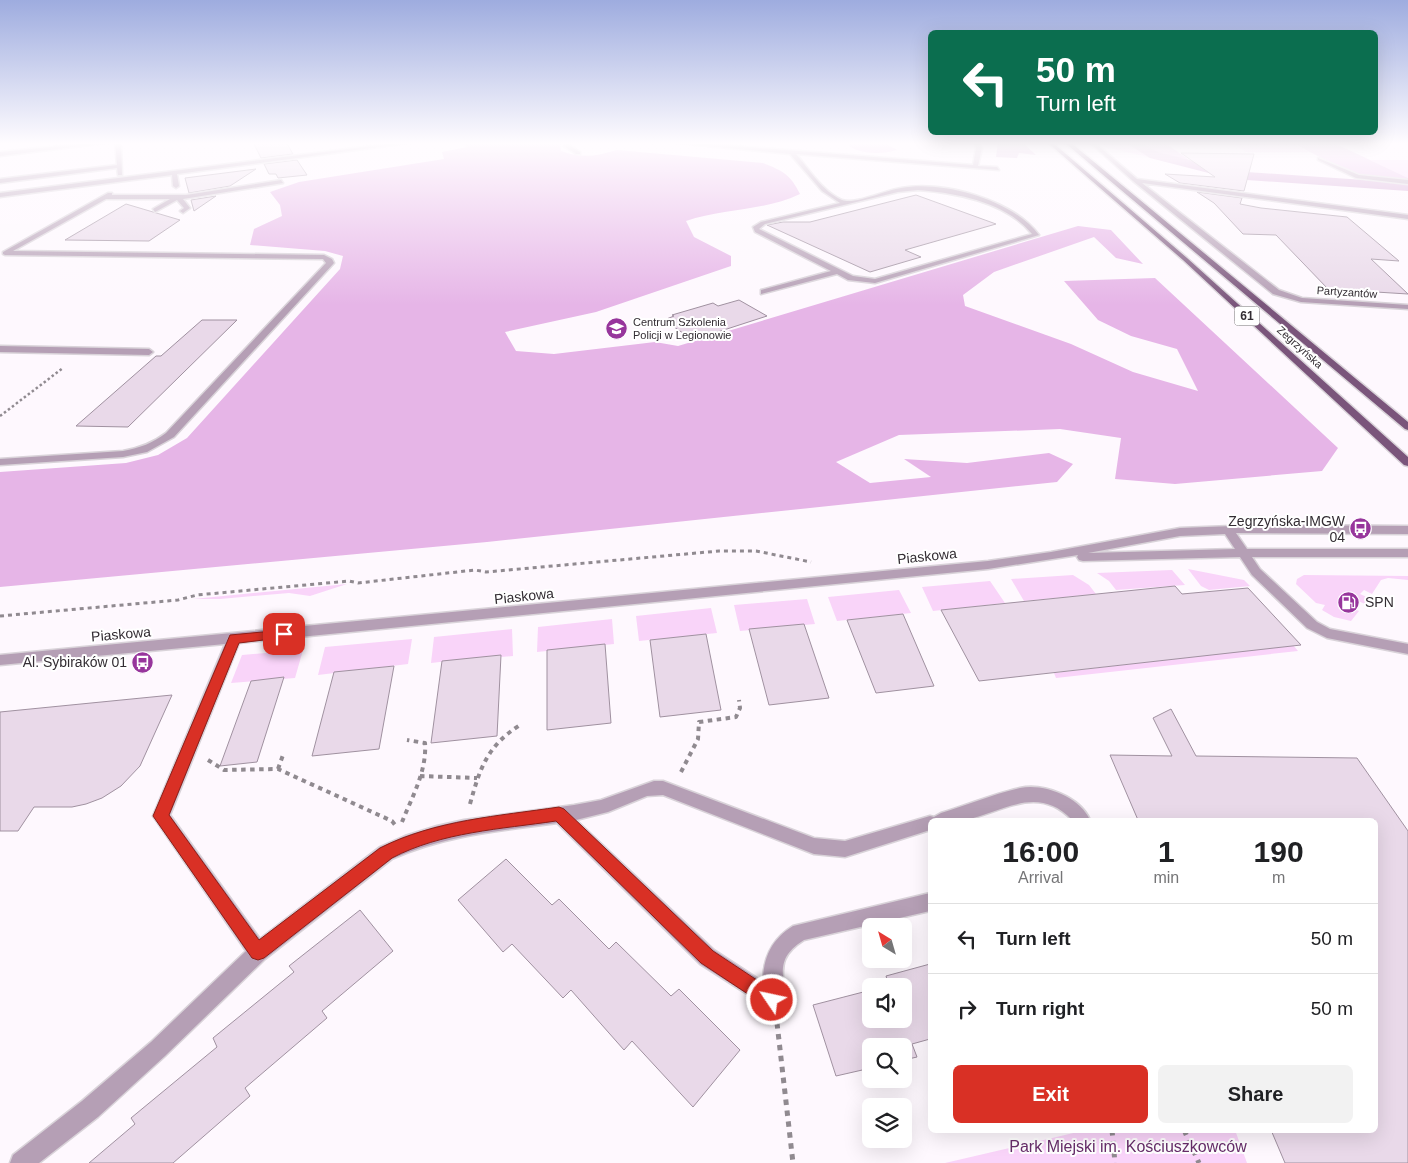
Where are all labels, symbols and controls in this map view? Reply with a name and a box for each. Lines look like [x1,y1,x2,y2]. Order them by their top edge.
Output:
icon: left [953,50,1018,115]
text: 50 m [1036,50,1116,89]
text: Turn left [1036,91,1116,116]
street label: Partyzantów [1316,284,1378,300]
road number: 61 [1234,306,1260,326]
school or university icon: Centrum Szkolenia Policji w Legionowie [605,316,629,340]
place label: Centrum Szkolenia Policji w Legionowie [633,316,731,341]
street label: Zegrzyńska [1275,324,1326,371]
place label: Zegrzyńska-IMGW 04 [1228,513,1346,545]
bus stop icon: Zegrzyńska-IMGW 04 [1349,517,1373,541]
street label: Piaskowa [896,545,958,567]
street label: Piaskowa [493,585,555,607]
fuel station icon: SPN [1337,590,1361,614]
place label: SPN [1365,594,1394,610]
pin [263,613,305,655]
icon: arrive [270,620,298,648]
street label: Piaskowa [90,623,152,645]
bus stop icon: Al. Sybiraków 01 [131,650,155,674]
place label: Al. Sybiraków 01 [23,654,127,670]
text: 16:00 [1002,835,1079,868]
text: 1 [1158,835,1175,868]
text: 190 [1254,835,1304,868]
text: Arrival [1018,869,1063,886]
text: min [1153,869,1179,886]
text: m [1272,869,1285,886]
north arrow [862,918,912,968]
map controls [862,918,912,1148]
icon: left [953,925,981,953]
text: Turn left [996,928,1071,949]
text: 50 m [1311,928,1353,949]
position arrow [745,973,797,1025]
button: sound [862,978,912,1028]
icon: right [953,995,981,1023]
text: Turn right [996,998,1084,1019]
text: 50 m [1311,998,1353,1019]
button: search [862,1038,912,1088]
button: Exit [953,1065,1148,1123]
button: Share [1158,1065,1353,1123]
button: layers [862,1098,912,1148]
park label: Park Miejski im. Kościuszkowców [1009,1138,1247,1155]

